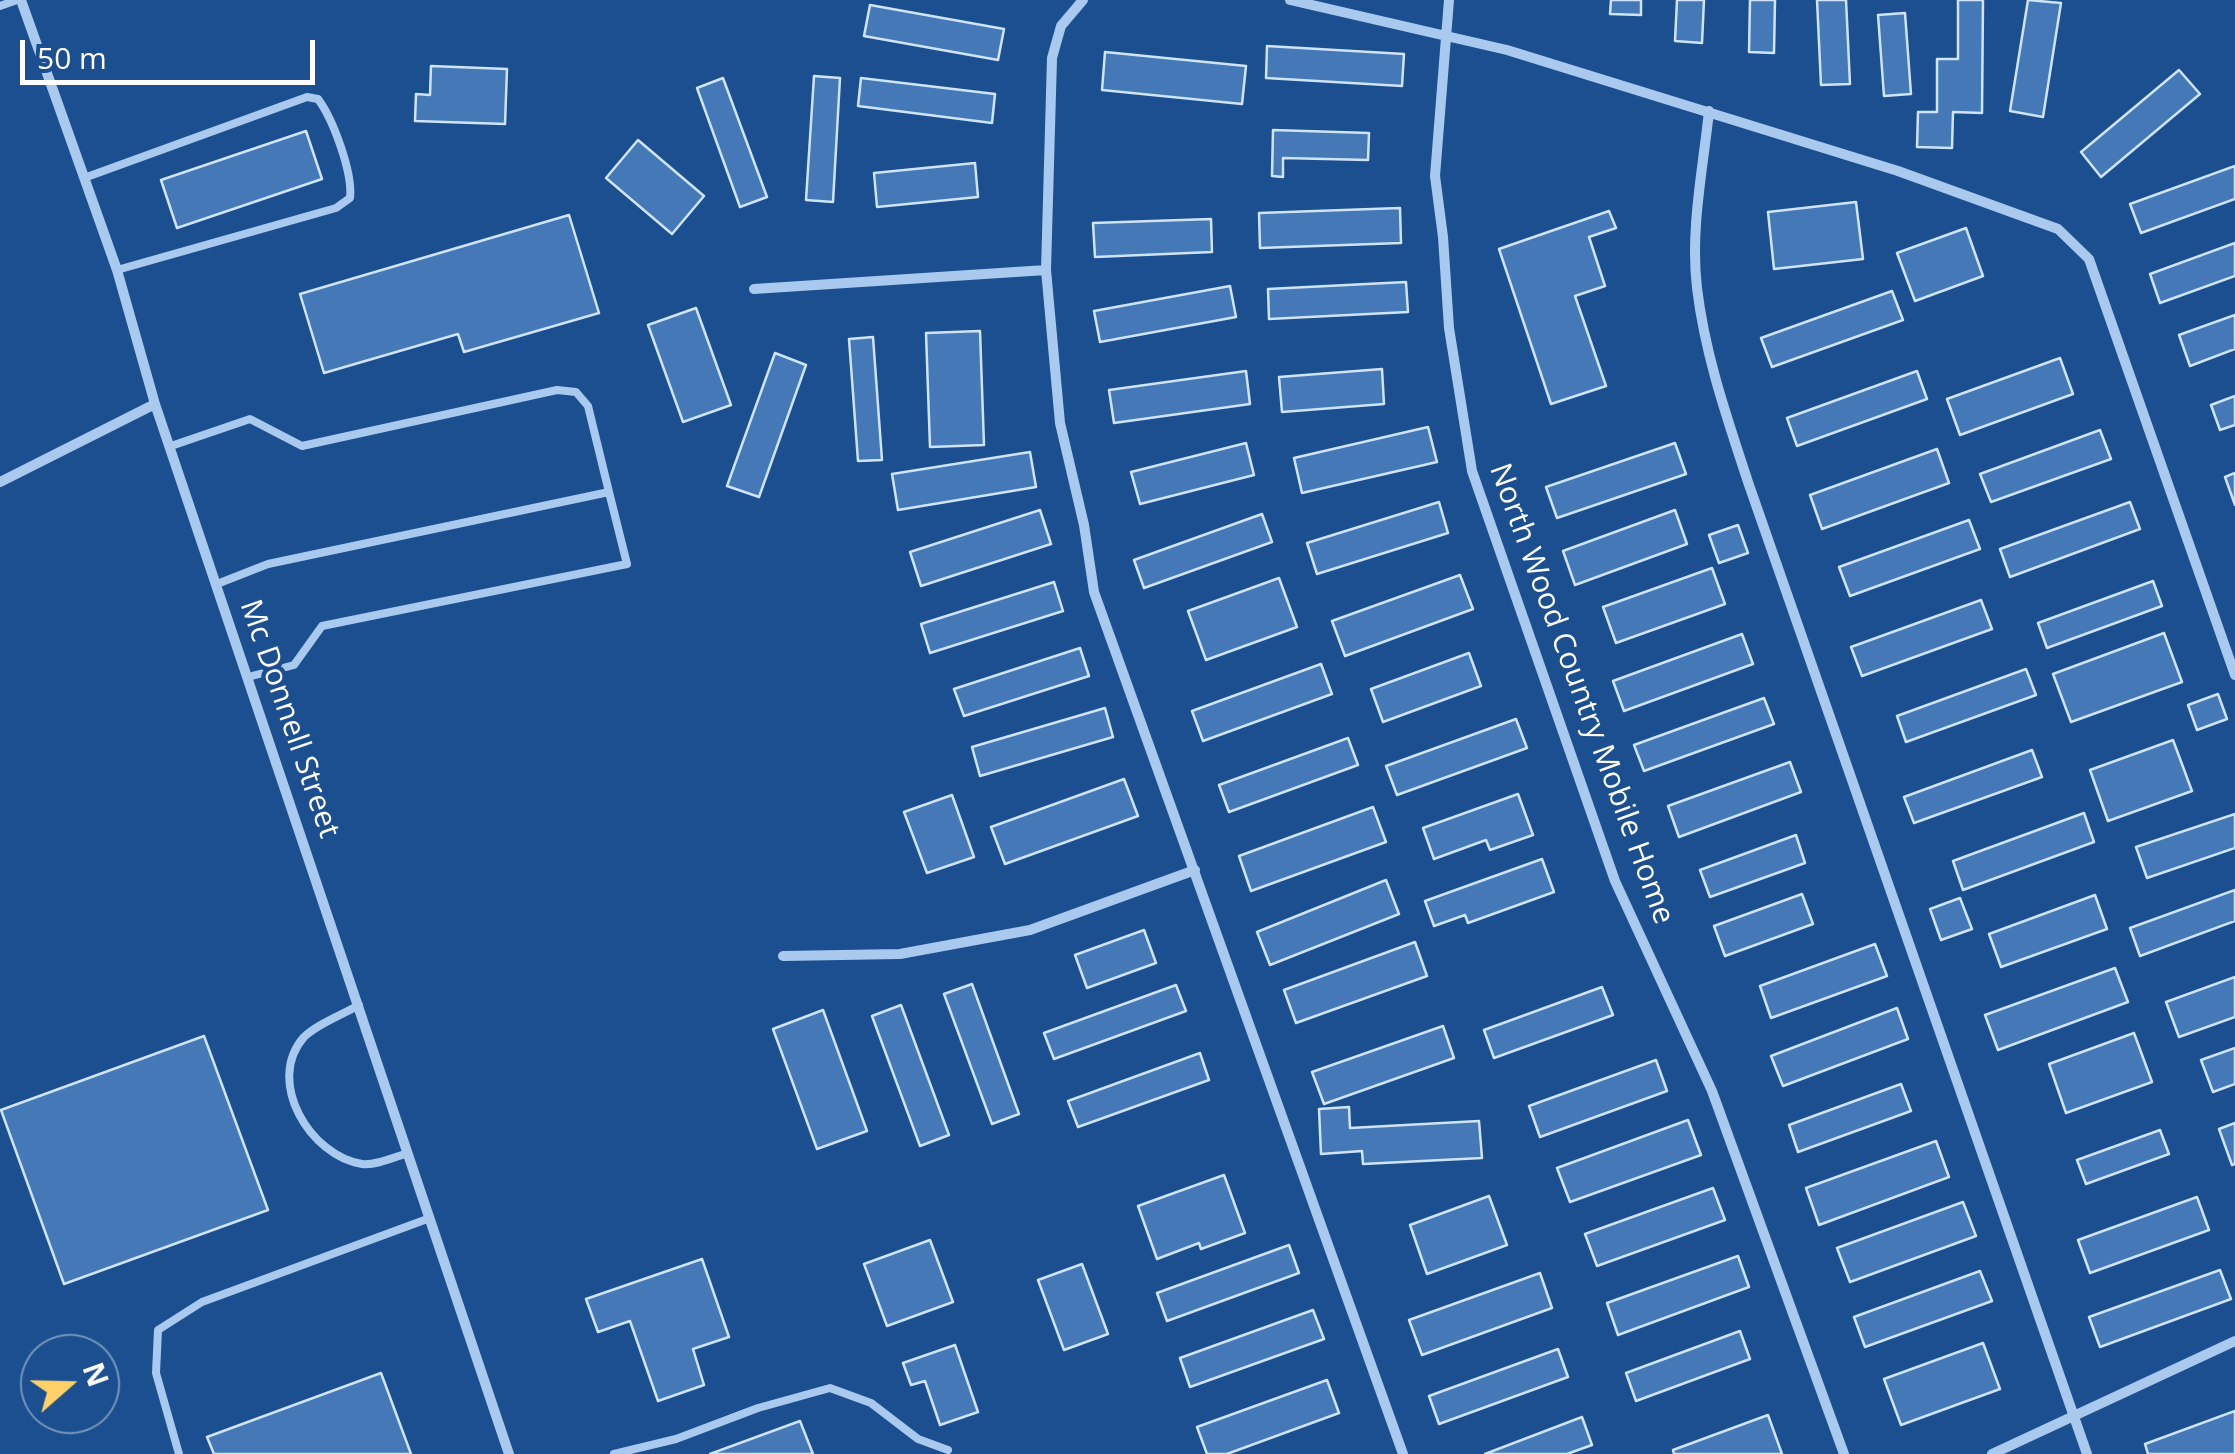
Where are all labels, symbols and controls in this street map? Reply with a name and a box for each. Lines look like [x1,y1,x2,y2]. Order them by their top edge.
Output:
scale bar [25,20,320,82]
text: 50 m [37,37,107,78]
street label: North Wood Country Mobile Home [1481,459,1681,929]
street label: Mc Donnell Street [231,595,347,843]
north arrow [20,1334,120,1434]
text: N [75,1357,118,1392]

